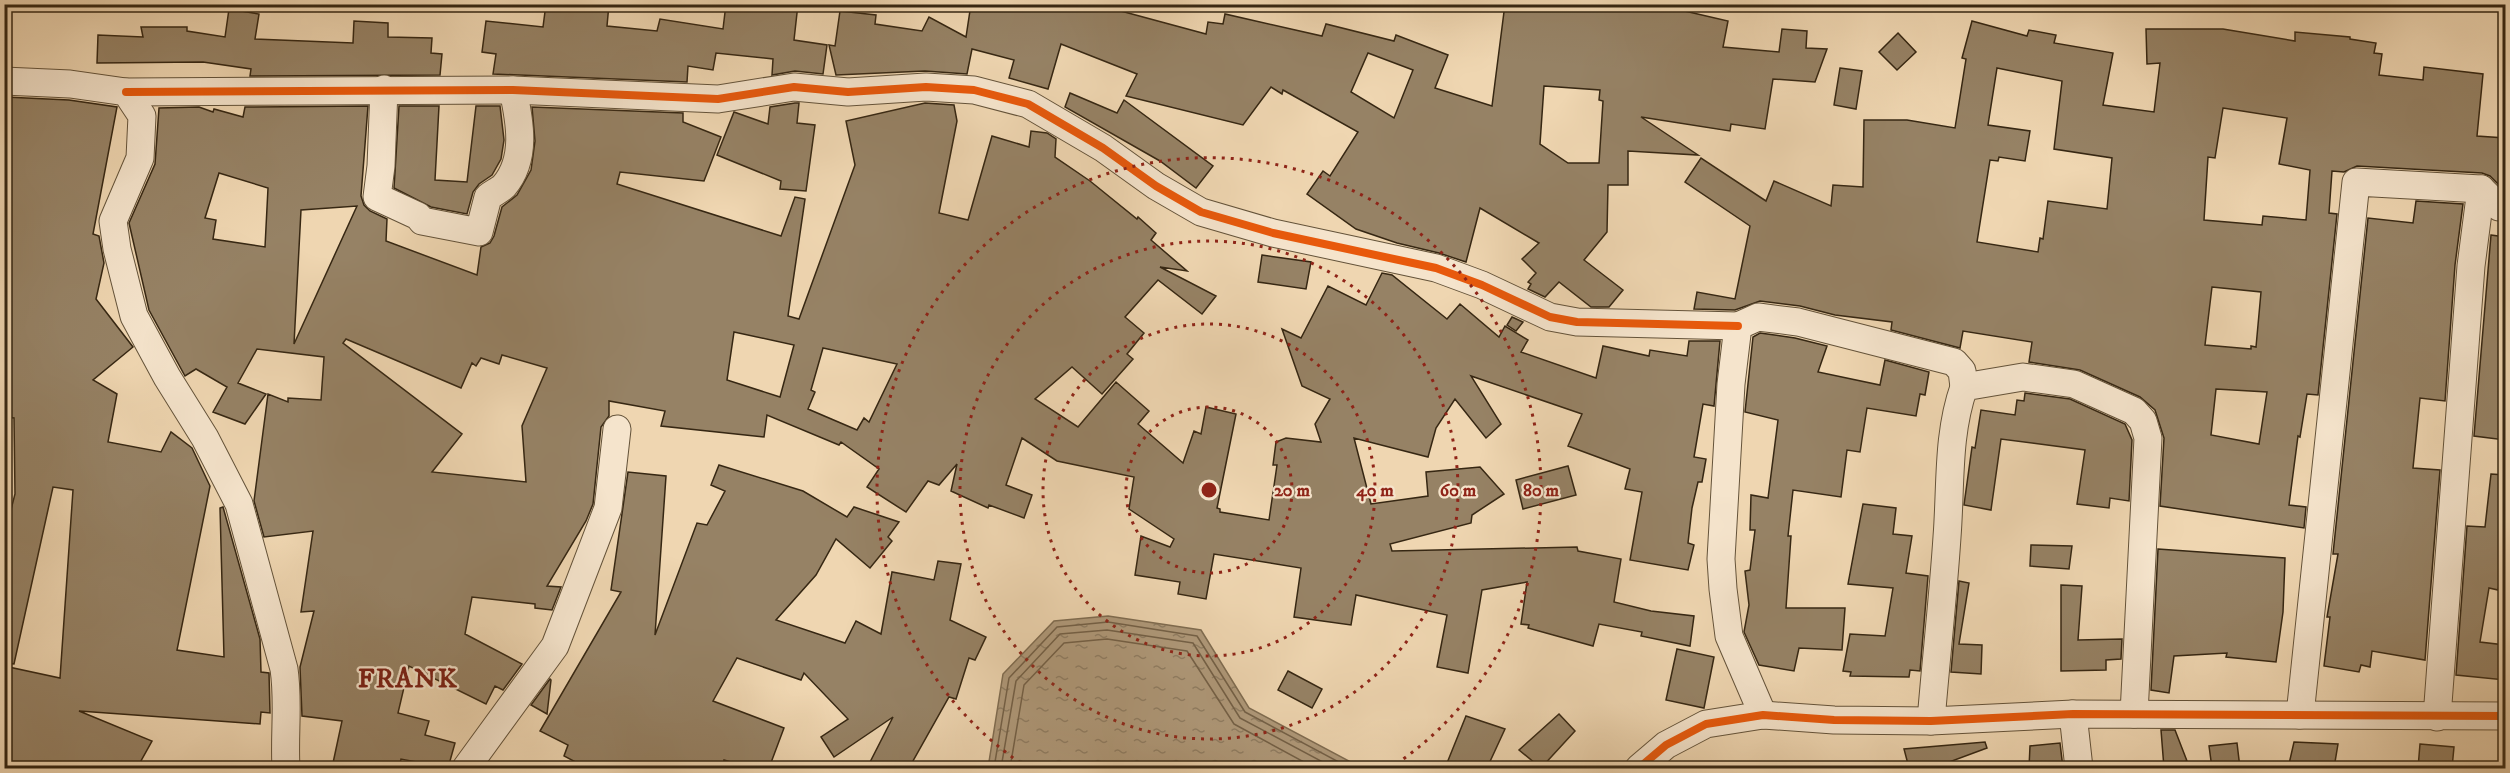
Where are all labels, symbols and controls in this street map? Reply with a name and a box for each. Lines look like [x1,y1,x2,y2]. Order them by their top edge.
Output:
centre of rings [1199,480,1219,500]
text: 20 m [1274,480,1310,502]
text: 40 m [1355,480,1394,502]
text: 60 m [1440,480,1477,502]
text: 80 m [1523,480,1560,502]
district label: FRANK [358,662,458,696]

